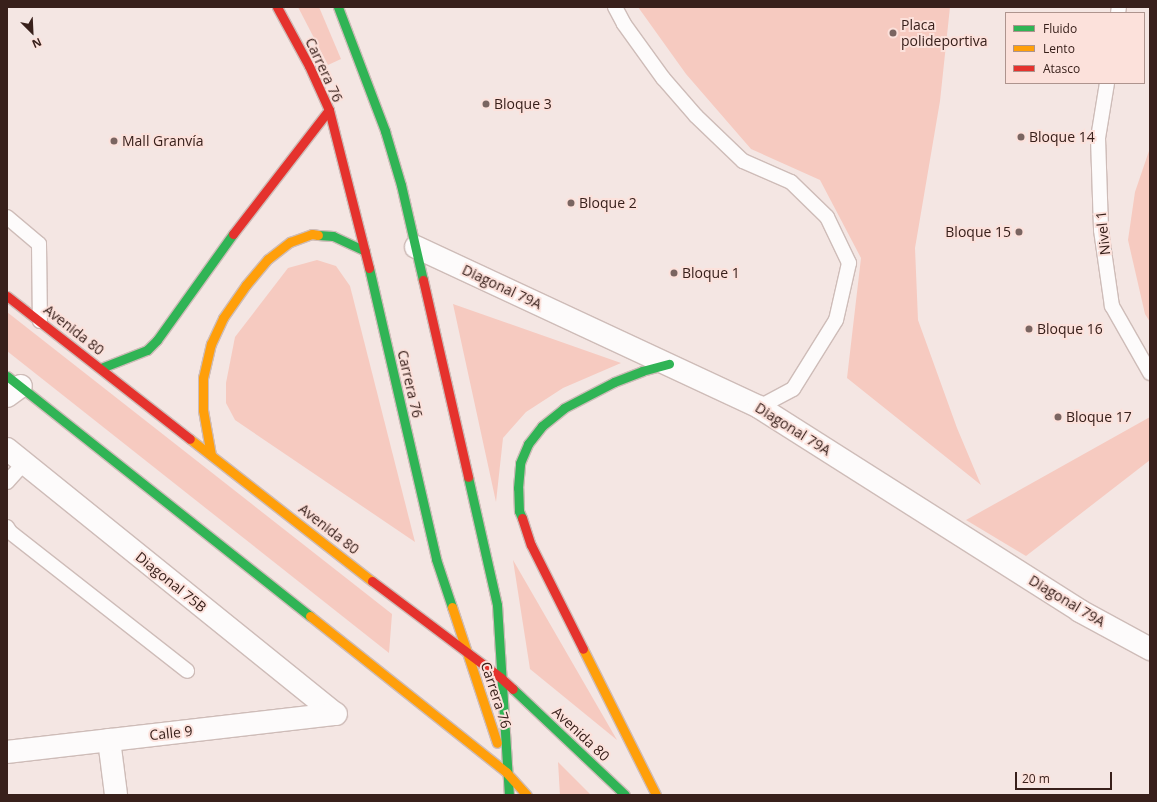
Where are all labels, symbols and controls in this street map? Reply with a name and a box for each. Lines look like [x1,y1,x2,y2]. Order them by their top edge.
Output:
north arrow [12,12,52,52]
legend [1005,12,1145,84]
place label: Placa polideportiva [901,17,987,50]
text: Fluido [1043,20,1077,37]
marker: Placa polideportiva [888,28,898,38]
text: N [30,35,44,52]
street label: Carrera 76 [302,35,346,105]
text: Lento [1043,40,1075,57]
text: Atasco [1043,60,1080,77]
place label: Bloque 3 [494,96,552,112]
marker: Bloque 3 [481,99,491,109]
place label: Bloque 14 [1029,129,1095,145]
marker: Bloque 14 [1016,132,1026,142]
place label: Mall Granvía [122,133,204,149]
marker: Mall Granvía [109,136,119,146]
place label: Bloque 2 [579,195,637,211]
marker: Bloque 2 [566,198,576,208]
street label: Nivel 1 [1092,210,1114,256]
place label: Bloque 15 [945,224,1011,240]
marker: Bloque 15 [1014,227,1024,237]
street label: Diagonal 79A [460,261,544,313]
place label: Bloque 1 [682,265,740,281]
marker: Bloque 1 [669,268,679,278]
street label: Avenida 80 [41,301,107,359]
place label: Bloque 16 [1037,321,1103,337]
marker: Bloque 16 [1024,324,1034,334]
street label: Carrera 76 [394,348,426,420]
street label: Diagonal 79A [752,399,834,459]
place label: Bloque 17 [1066,409,1132,425]
marker: Bloque 17 [1053,412,1063,422]
street label: Avenida 80 [296,500,362,558]
street label: Diagonal 75B [132,548,210,616]
street label: Diagonal 79A [1026,572,1108,630]
street label: Carrera 76 [477,660,515,730]
street label: Avenida 80 [549,703,613,765]
street label: Calle 9 [149,722,193,744]
scale bar [1017,764,1114,790]
text: 20 m [1022,770,1050,787]

